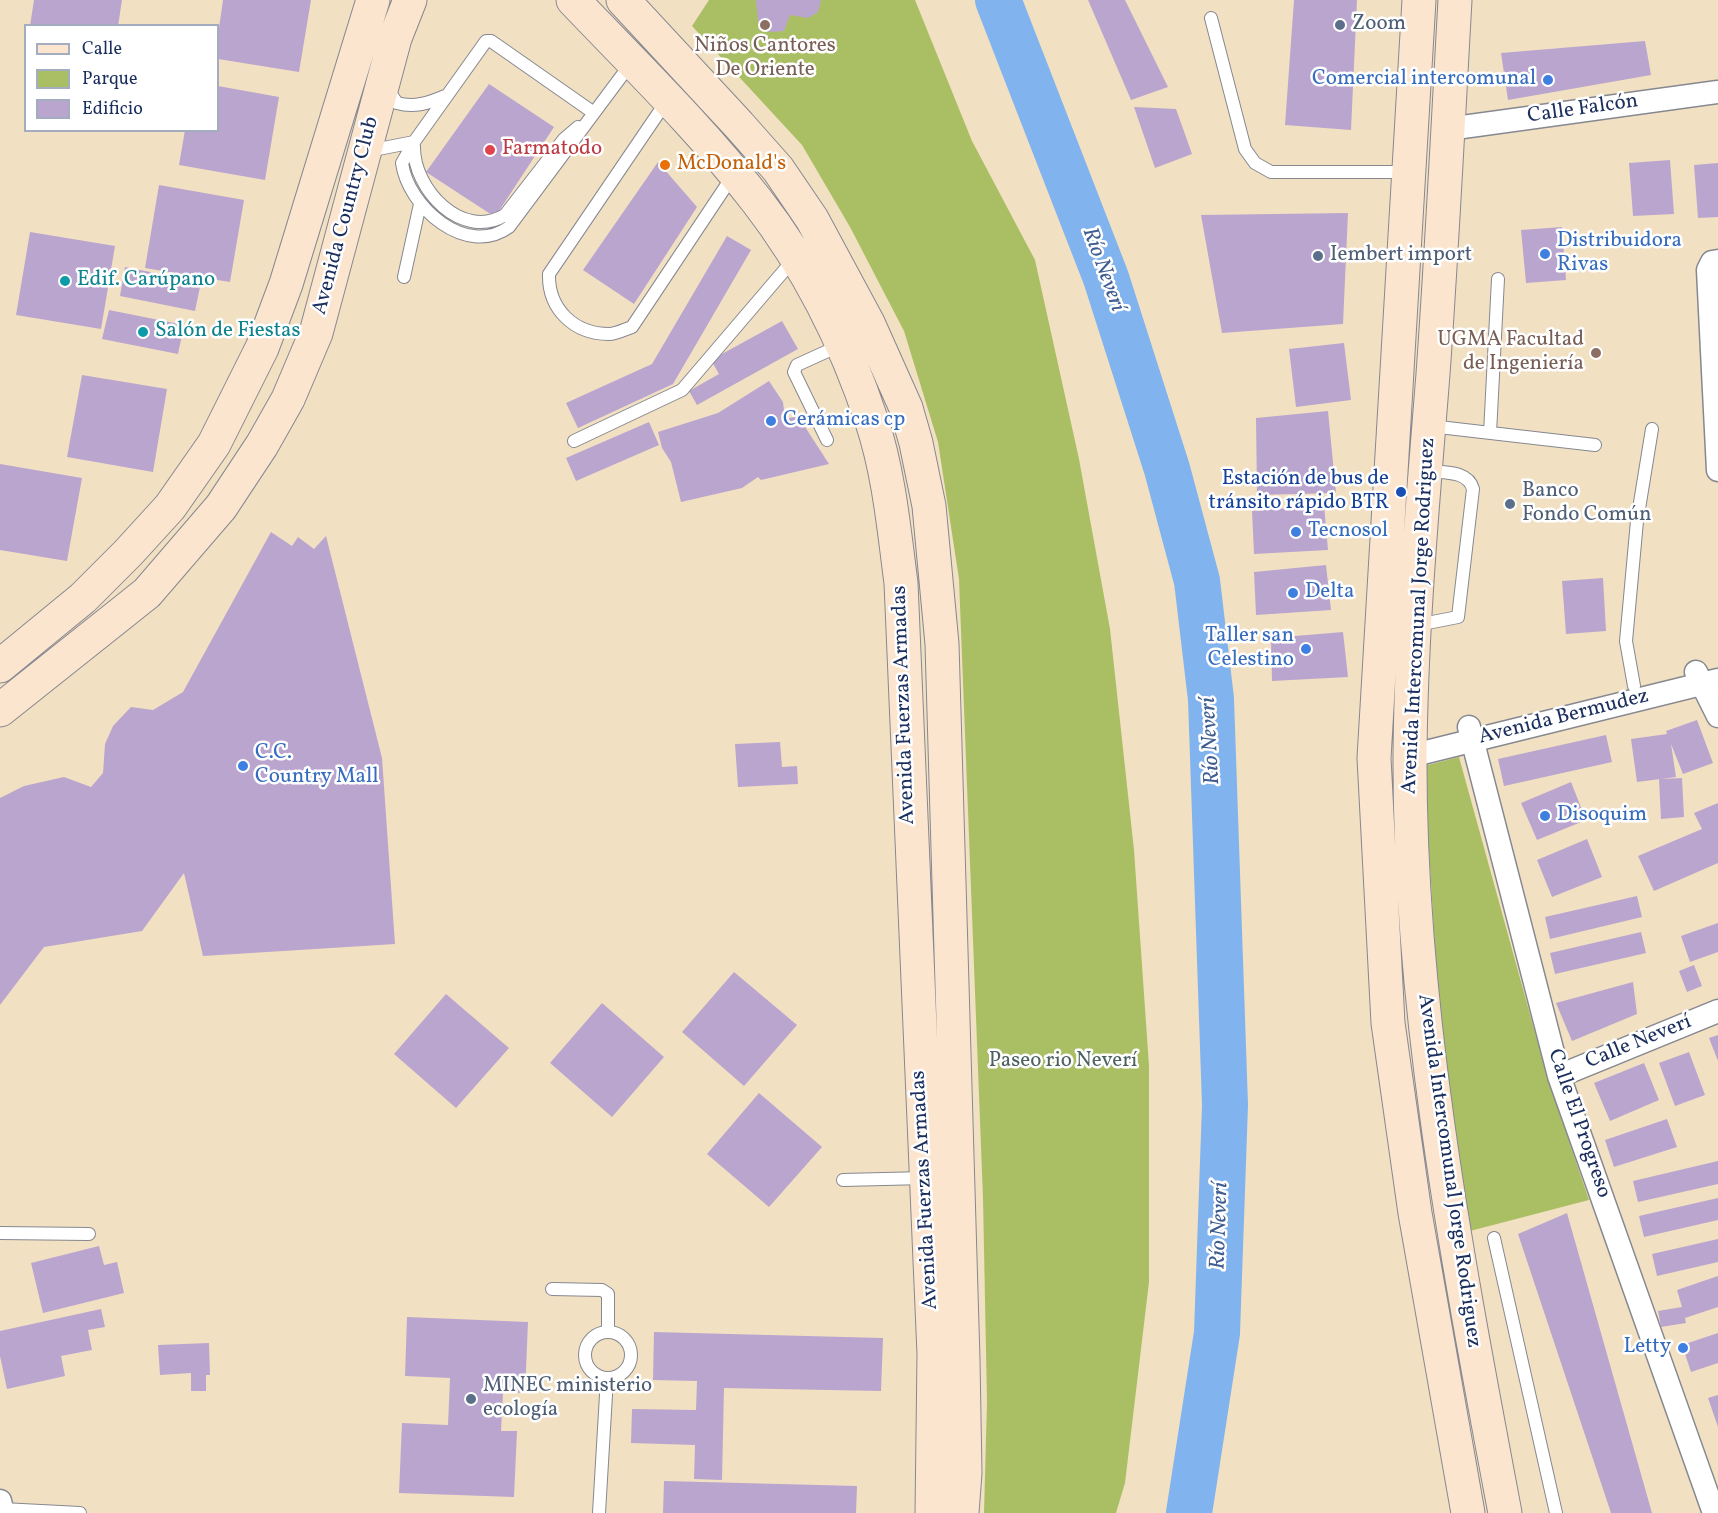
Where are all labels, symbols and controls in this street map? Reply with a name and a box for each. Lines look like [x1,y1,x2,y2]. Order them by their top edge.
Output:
place label: Zoom [1352,12,1406,38]
marker: Niños Cantores De Oriente [758,18,772,32]
marker: Zoom [1333,18,1347,32]
legend [24,24,219,132]
place label: Niños Cantores De Oriente [694,34,836,84]
text: Calle [82,37,122,62]
text: Parque [82,67,137,92]
place label: Comercial intercomunal [1312,67,1536,93]
marker: Comercial intercomunal [1541,73,1555,87]
street label: Calle Falcón [1526,90,1640,130]
text: Edificio [82,97,143,122]
street label: Avenida Country Club [308,114,386,318]
place label: Farmatodo [502,137,602,163]
marker: Farmatodo [483,143,497,157]
place label: McDonald's [677,152,786,178]
marker: McDonald's [658,158,672,172]
water label: Río Neverí [1075,224,1129,316]
place label: Distribuidora Rivas [1557,229,1682,279]
place label: Iembert import [1330,243,1472,269]
marker: Distribuidora Rivas [1538,247,1552,261]
marker: Iembert import [1311,249,1325,263]
place label: Edif. Carúpano [77,268,215,294]
marker: Edif. Carúpano [58,274,72,288]
place label: Salón de Fiestas [155,319,300,345]
marker: Salón de Fiestas [136,325,150,339]
place label: UGMA Facultad de Ingeniería [1438,328,1584,378]
marker: UGMA Facultad de Ingeniería [1589,346,1603,360]
place label: Cerámicas cp [783,408,905,434]
marker: Cerámicas cp [764,414,778,428]
street label: Avenida Intercomunal Jorge Rodriguez [1398,437,1442,795]
place label: Estación de bus de tránsito rápido BTR [1209,467,1389,517]
place label: Banco Fondo Común [1522,479,1652,529]
marker: Estación de bus de tránsito rápido BTR [1394,485,1408,499]
marker: Banco Fondo Común [1503,497,1517,511]
place label: Tecnosol [1308,519,1388,545]
marker: Tecnosol [1289,525,1303,539]
place label: Delta [1305,580,1354,606]
street label: Avenida Fuerzas Armadas [888,585,922,825]
marker: Delta [1286,586,1300,600]
place label: Taller san Celestino [1205,624,1294,674]
marker: Taller san Celestino [1299,642,1313,656]
street label: Avenida Bermudez [1476,685,1652,751]
water label: Río Neverí [1197,697,1227,785]
place label: C.C. Country Mall [255,741,379,791]
marker: C.C. Country Mall [236,759,250,773]
place label: Disoquim [1557,803,1647,829]
marker: Disoquim [1538,809,1552,823]
street label: Avenida Intercomunal Jorge Rodriguez [1411,993,1485,1349]
street label: Calle Neverí [1582,1010,1696,1076]
street label: Calle El Progreso [1541,1046,1615,1202]
park label: Paseo rio Neverí [989,1049,1137,1075]
street label: Avenida Fuerzas Armadas [907,1070,945,1310]
water label: Río Neverí [1206,1182,1236,1270]
place label: Letty [1623,1335,1671,1361]
marker: Letty [1676,1341,1690,1355]
place label: MINEC ministerio ecología [483,1374,652,1424]
marker: MINEC ministerio ecología [464,1392,478,1406]

